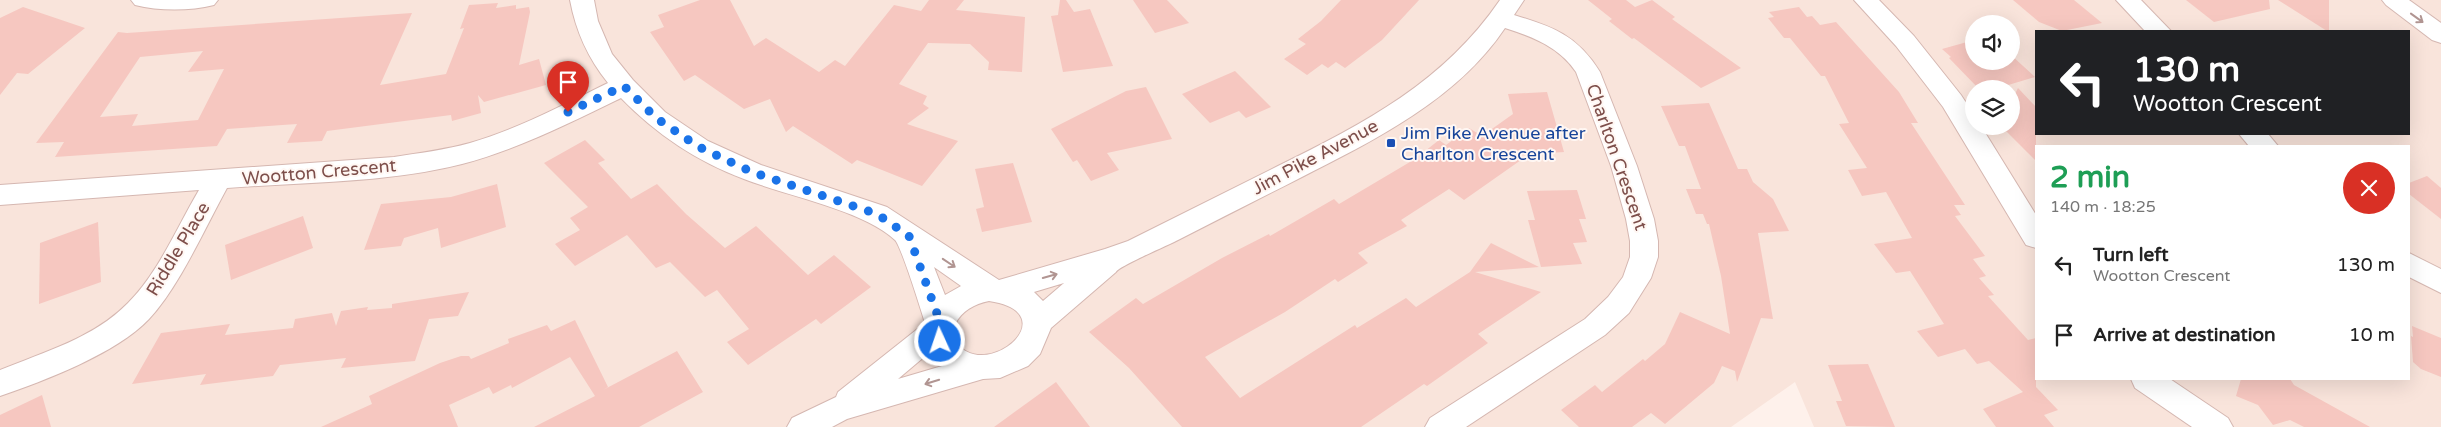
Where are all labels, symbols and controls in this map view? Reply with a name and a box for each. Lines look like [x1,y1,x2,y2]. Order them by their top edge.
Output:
one-way arrow [2410,12,2423,23]
map controls [1965,15,2020,135]
button: sound [1965,15,2020,70]
text: 130 m [2133,49,2240,91]
icon: left [2050,50,2115,115]
pin [547,61,589,112]
icon: arrive [554,68,582,96]
button: layers [1965,80,2020,135]
street label: Charlton Crescent [1582,81,1652,233]
text: Wootton Crescent [2133,91,2322,117]
street label: Jim Pike Avenue [1248,115,1382,199]
place label: Jim Pike Avenue after Charlton Crescent [1401,122,1586,165]
marker: Jim Pike Avenue after Charlton Crescent [1385,137,1397,149]
street label: Wootton Crescent [241,154,397,190]
text: 2 min [2050,159,2130,196]
button: close [2343,162,2395,214]
text: 140 m · 18:25 [2050,197,2156,217]
street label: Riddle Place [141,198,215,300]
text: Turn left [2093,244,2169,266]
icon: left [2050,251,2078,279]
text: 130 m [2337,254,2395,276]
one-way arrow [942,258,956,268]
text: Wootton Crescent [2093,266,2230,286]
one-way arrow [1042,271,1058,281]
position arrow [913,314,965,366]
icon: arrive [2050,321,2078,349]
text: Arrive at destination [2093,324,2276,346]
text: 10 m [2349,324,2395,346]
one-way arrow [925,377,941,387]

